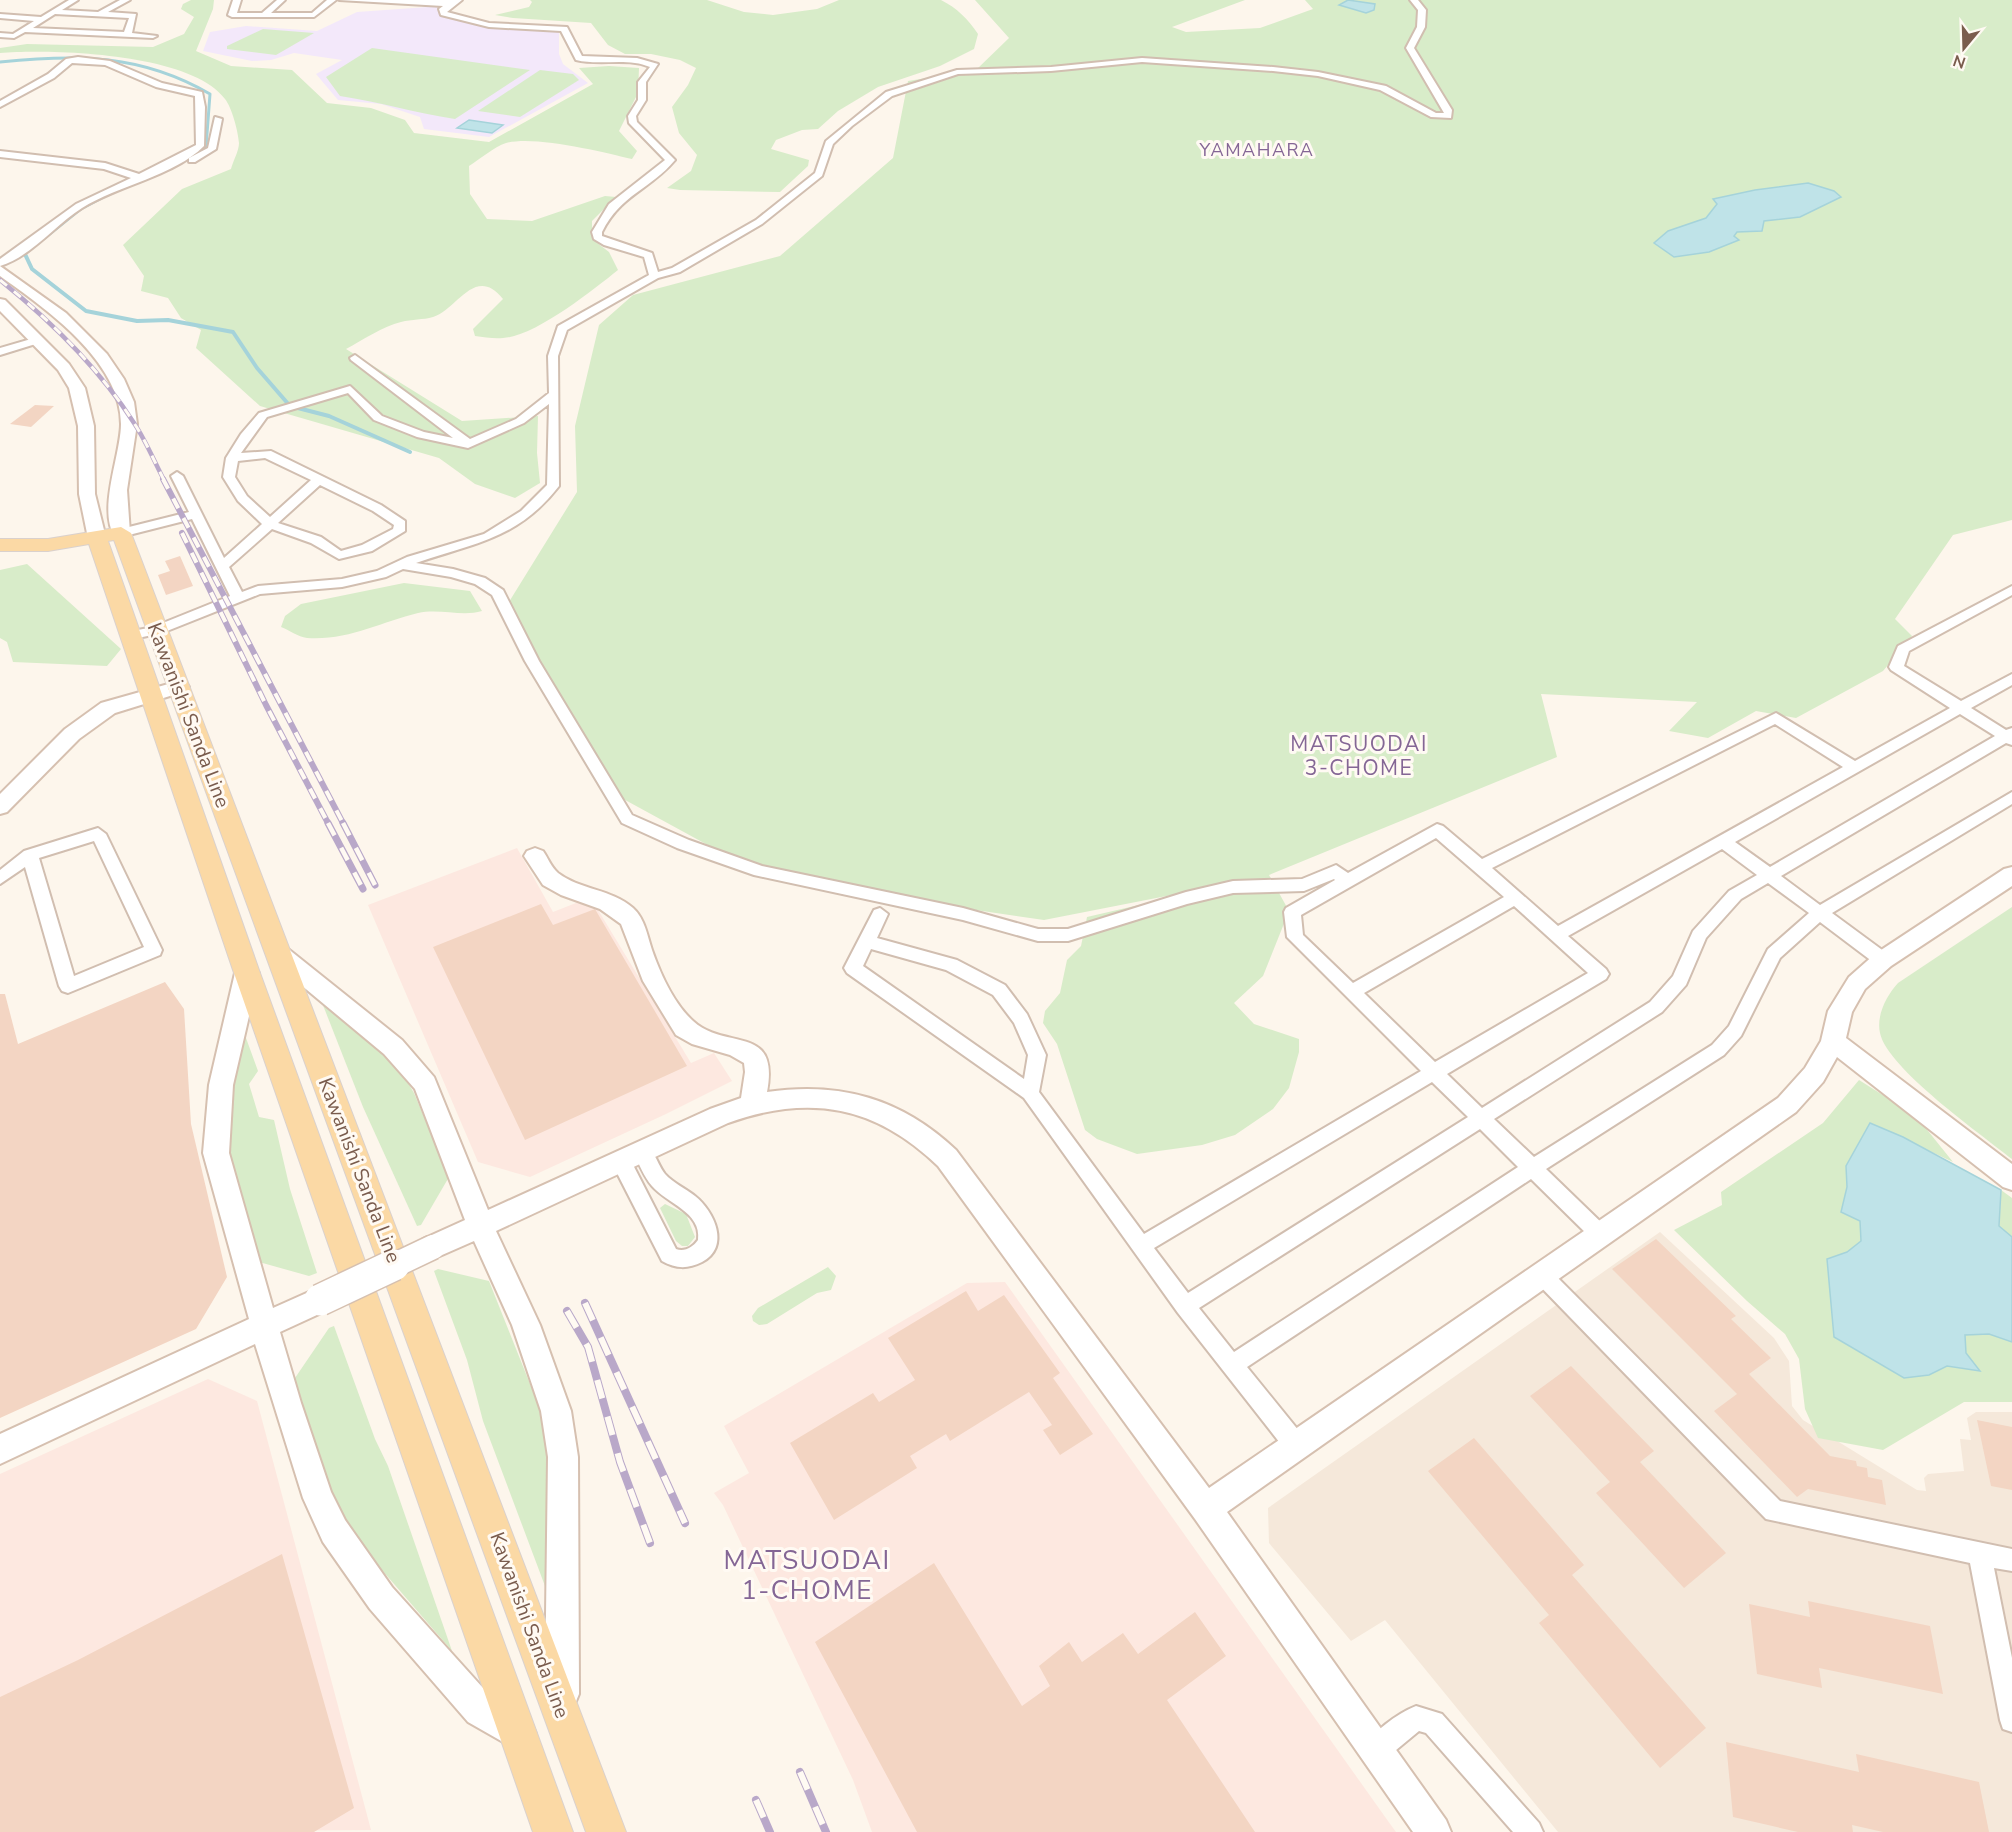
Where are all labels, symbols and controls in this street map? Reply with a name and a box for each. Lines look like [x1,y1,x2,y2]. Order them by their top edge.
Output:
north arrow [1934,18,1994,78]
text: N [1950,49,1969,74]
district label: YAMAHARA [1199,138,1314,162]
street label: Kawanishi Sanda Line [141,619,236,812]
district label: MATSUODAI 3-CHOME [1290,730,1428,782]
street label: Kawanishi Sanda Line [312,1074,407,1267]
street label: Kawanishi Sanda Line [483,1528,576,1722]
district label: MATSUODAI 1-CHOME [723,1543,891,1608]

